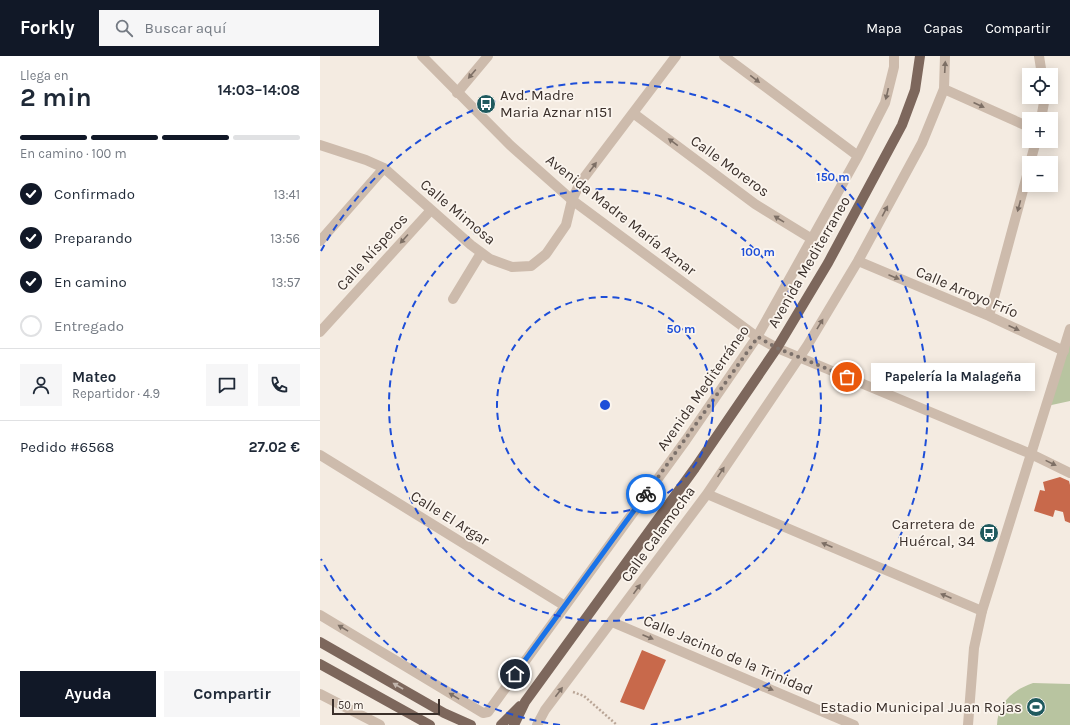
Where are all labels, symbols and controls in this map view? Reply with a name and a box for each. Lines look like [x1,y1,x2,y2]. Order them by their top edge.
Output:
search box [99,10,379,46]
text: Forkly [20,17,75,39]
icon: search [113,17,135,39]
text: Buscar aquí [145,19,226,37]
text: Mapa [866,20,902,37]
text: Capas [924,20,963,37]
text: Compartir [985,20,1050,37]
one-way arrow [942,60,948,73]
text: Llega en [20,68,69,83]
map controls [1022,68,1058,192]
button: locate [1022,68,1058,104]
one-way arrow [468,69,477,80]
one-way arrow [750,75,761,84]
text: 14:03–14:08 [217,81,300,99]
text: 2 min [20,82,92,113]
place label: Avd. Madre Maria Aznar n151 [500,86,612,121]
one-way arrow [884,88,890,100]
bus stop icon: Avd. Madre Maria Aznar n151 [475,93,497,115]
one-way arrow [974,102,985,108]
button: + [1022,112,1058,148]
street label: Calle Moreros [687,131,773,201]
one-way arrow [668,138,679,147]
text: En camino · 100 m [20,146,127,161]
street label: Avenida Madre María Aznar [542,151,700,280]
button: − [1022,156,1058,192]
one-way arrow [588,161,597,172]
text: 150 m [816,170,850,184]
street label: Calle Mimosa [417,175,499,249]
icon: check [20,183,42,205]
text: Confirmado [54,185,135,203]
text: 13:41 [273,187,300,202]
street label: Avenida Mediterraneo [764,193,854,331]
one-way arrow [1016,200,1022,212]
one-way arrow [882,206,888,217]
street label: Calle Nísperos [333,210,411,294]
one-way arrow [773,215,784,222]
icon: check [20,227,42,249]
text: Preparando [54,229,132,247]
text: 13:56 [270,231,300,246]
one-way arrow [400,233,409,244]
text: 100 m [741,245,775,259]
street label: Calle Arroyo Frío [913,262,1021,322]
icon: check [20,271,42,293]
text: En camino [54,273,127,291]
one-way arrow [889,274,901,280]
text: 13:57 [272,275,300,290]
text: Entregado [54,317,124,335]
one-way arrow [817,318,824,330]
street label: Avenida Mediterráneo [653,322,753,454]
text: 50 m [667,322,696,336]
one-way arrow [1008,325,1019,331]
pin [830,360,864,394]
callout: Papelería la Malageña [871,363,1035,391]
button: person [20,364,62,406]
button: chat [206,364,248,406]
button: phone [258,364,300,406]
icon: bag [836,366,858,388]
text: Mateo [72,368,116,386]
text: Papelería la Malageña [885,369,1021,384]
text: Repartidor · 4.9 [72,386,160,401]
centre of rings [598,398,612,412]
text: Pedido #6568 [20,438,114,456]
text: 27.02 € [248,438,300,456]
one-way arrow [1045,460,1056,466]
one-way arrow [717,467,725,477]
courier [626,474,666,514]
street label: Calle Calamocha [617,482,699,586]
icon: bike [635,483,657,505]
street label: Calle El Argar [407,487,493,550]
place label: Carretera de Huércal, 34 [892,515,976,550]
bus stop icon: Carretera de Huércal, 34 [978,522,1000,544]
one-way arrow [821,542,832,548]
one-way arrow [632,583,641,594]
one-way arrow [940,592,952,598]
street label: Calle Jacinto de la Trinidad [641,611,815,699]
one-way arrow [337,625,349,632]
one-way arrow [642,634,654,640]
pin [498,657,532,691]
icon: home [504,663,526,685]
button: Ayuda [20,671,156,717]
button: Compartir [164,671,300,717]
one-way arrow [392,683,404,690]
one-way arrow [762,685,773,691]
one-way arrow [554,687,563,698]
one-way arrow [448,692,460,699]
sports icon: Estadio Municipal Juan Rojas [1025,696,1047,718]
scale bar [332,697,440,716]
place label: Estadio Municipal Juan Rojas [820,698,1022,716]
text: 50 m [338,699,364,712]

